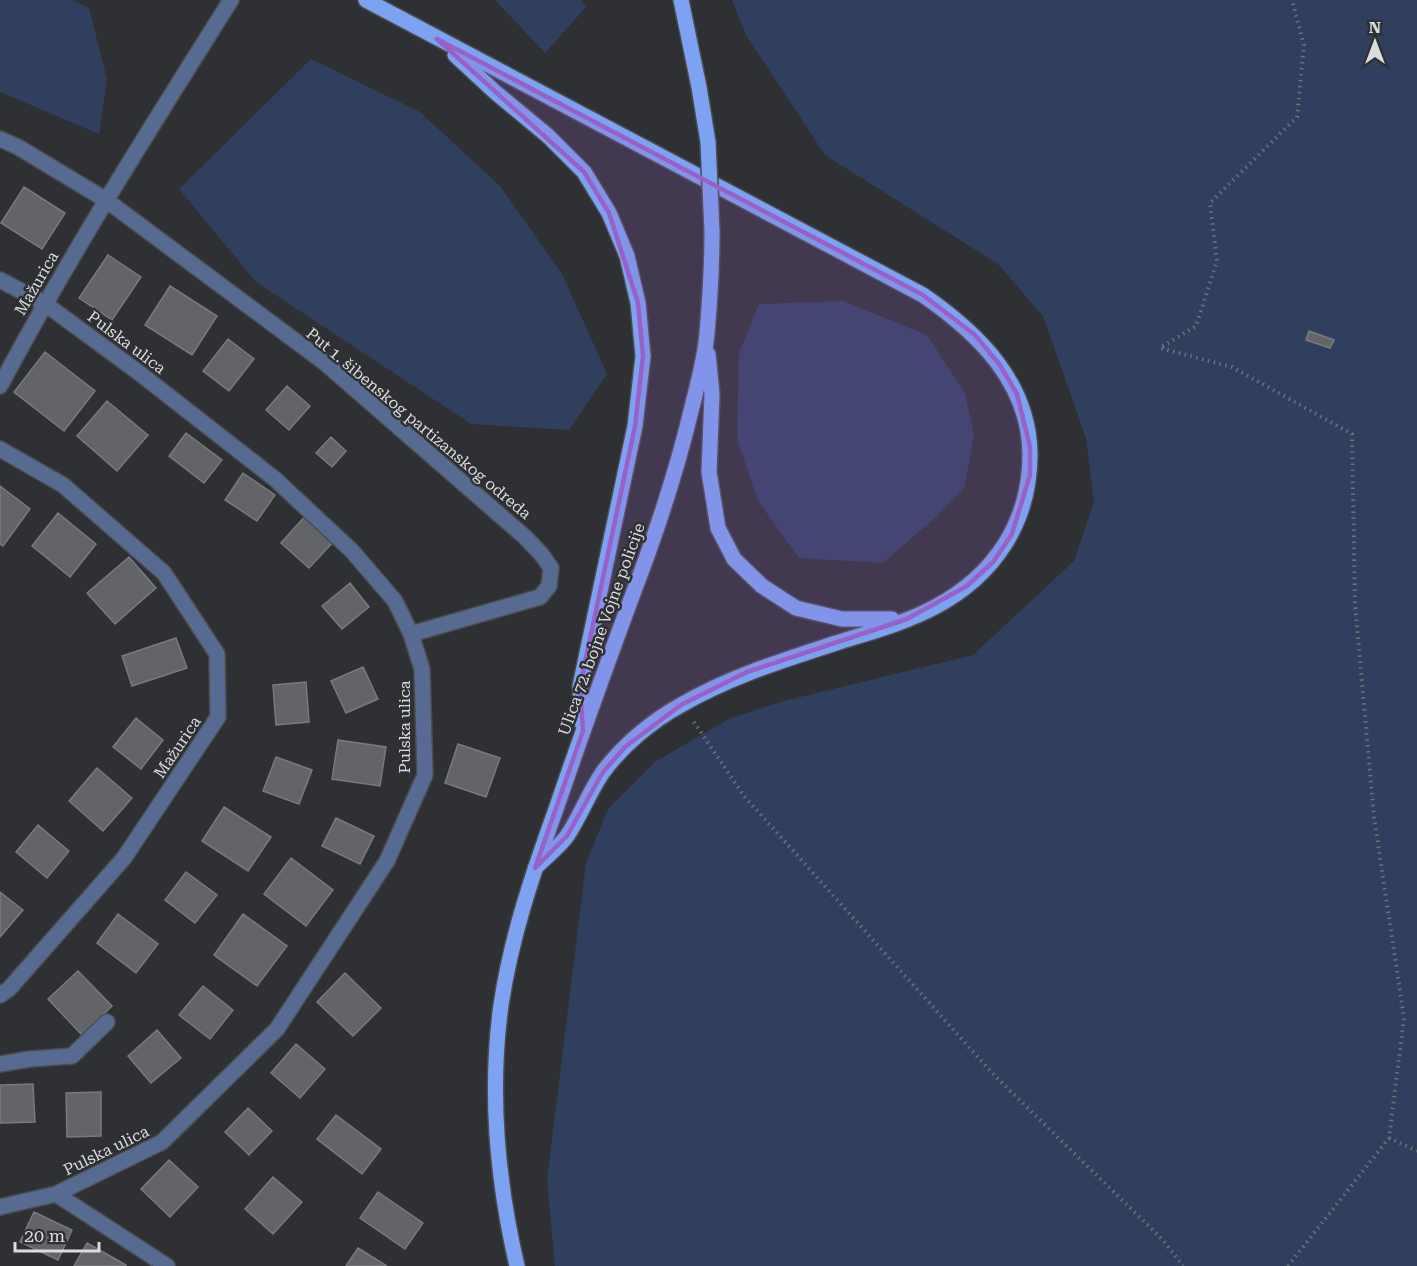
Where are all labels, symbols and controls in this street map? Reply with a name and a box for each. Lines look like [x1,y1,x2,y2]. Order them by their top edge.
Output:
north arrow [1345,12,1405,72]
text: N [1369,18,1381,37]
street label: Mažurica [11,248,62,319]
street label: Pulska ulica [84,307,170,378]
street label: Put 1. šibenskog partizanskog odreda [302,324,535,523]
street label: Ulica 72. bojne Vojne policije [554,520,649,738]
street label: Pulska ulica [395,680,414,773]
street label: Mažurica [150,712,205,782]
street label: Pulska ulica [60,1121,152,1179]
scale bar [15,1215,99,1253]
text: 20 m [24,1225,65,1246]

